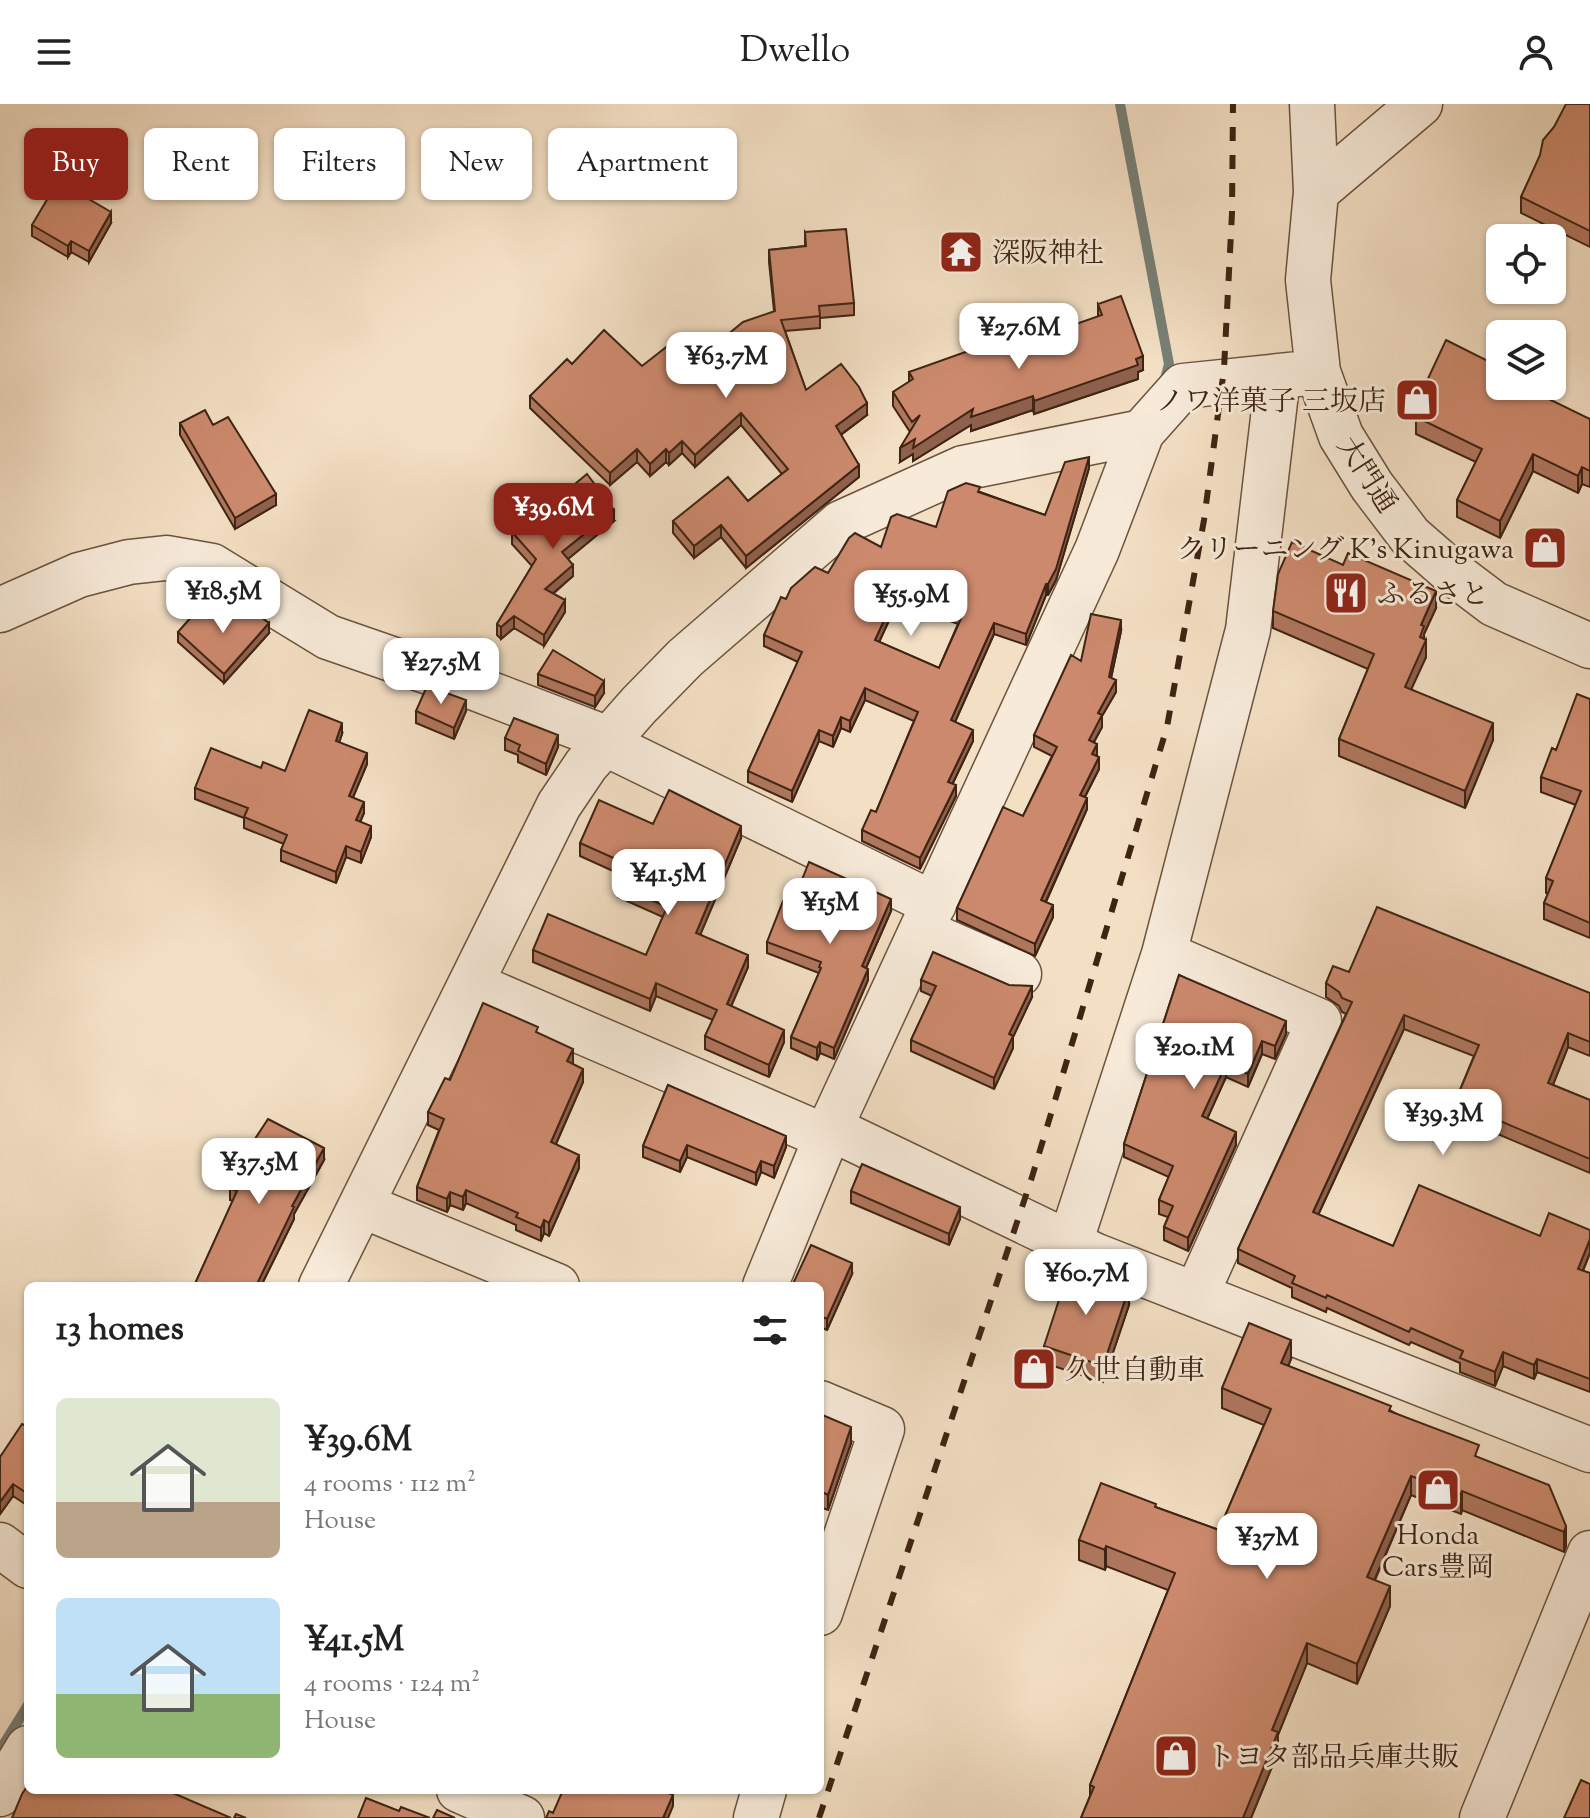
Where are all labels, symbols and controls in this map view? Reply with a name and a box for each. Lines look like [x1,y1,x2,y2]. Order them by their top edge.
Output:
text: Dwello [740,26,850,78]
icon: menu [32,30,76,74]
icon: person [1514,30,1558,74]
chip: Buy [24,128,128,200]
chip: Rent [144,128,258,200]
chip: Filters [274,128,405,200]
chip: New [421,128,532,200]
chip: Apartment [548,128,737,200]
map controls [1486,224,1566,400]
button: locate [1486,224,1566,304]
temple icon: 深阪神社 [937,228,985,276]
place label: 深阪神社 [992,235,1104,275]
pin: ¥27.6M [954,303,1084,371]
text: ¥27.6M [977,310,1061,347]
button: layers [1486,320,1566,400]
pin: ¥63.7M [661,332,791,400]
text: ¥63.7M [684,339,768,376]
shop icon: ノワ洋菓子 三坂店 [1393,376,1441,424]
place label: ノワ洋菓子 三坂店 [1156,383,1386,423]
street label: 大門通 [1326,430,1405,522]
pin: ¥39.6M [488,483,618,551]
text: ¥39.6M [512,490,594,527]
shop icon: クリーニング K's Kinugawa [1521,524,1569,572]
place label: クリーニング K's Kinugawa [1177,531,1514,571]
pin: ¥18.5M [158,567,288,635]
restaurant icon: ふるさと [1322,569,1370,617]
pin: ¥55.9M [846,570,976,638]
text: ¥18.5M [184,574,262,611]
place label: ふるさと [1377,576,1489,616]
text: ¥55.9M [872,577,950,614]
pin: ¥27.5M [376,638,506,706]
text: ¥27.5M [401,645,481,682]
pin: ¥41.5M [603,849,733,917]
text: ¥41.5M [630,856,706,893]
pin: ¥15M [783,878,877,946]
text: ¥15M [801,885,859,922]
pin: ¥20.1M [1129,1023,1259,1091]
text: ¥20.1M [1154,1030,1235,1067]
pin: ¥39.3M [1378,1089,1508,1157]
text: ¥39.3M [1403,1096,1483,1133]
pin: ¥37.5M [194,1138,324,1206]
text: ¥37.5M [220,1145,298,1182]
pin: ¥60.7M [1021,1249,1151,1317]
text: ¥60.7M [1043,1256,1129,1293]
text: 13 homes [56,1306,184,1355]
icon: filters [748,1308,792,1352]
shop icon: 久世自動車 [1010,1345,1058,1393]
place label: 久世自動車 [1065,1352,1205,1392]
text: ¥39.6M [304,1417,412,1466]
icon: home [120,1430,216,1526]
text: 4 rooms · 112 m² [304,1466,476,1503]
shop icon: Honda Cars豊岡 [1414,1466,1462,1514]
text: House [304,1503,376,1540]
pin: ¥37M [1220,1513,1314,1581]
place label: Honda Cars豊岡 [1382,1517,1494,1589]
text: ¥37M [1235,1520,1299,1557]
text: ¥41.5M [304,1617,404,1666]
icon: home [120,1630,216,1726]
text: 4 rooms · 124 m² [304,1666,480,1703]
text: House [304,1703,376,1740]
shop icon: トヨタ部品兵庫共販 [1152,1732,1200,1780]
place label: トヨタ部品兵庫共販 [1207,1739,1459,1779]

